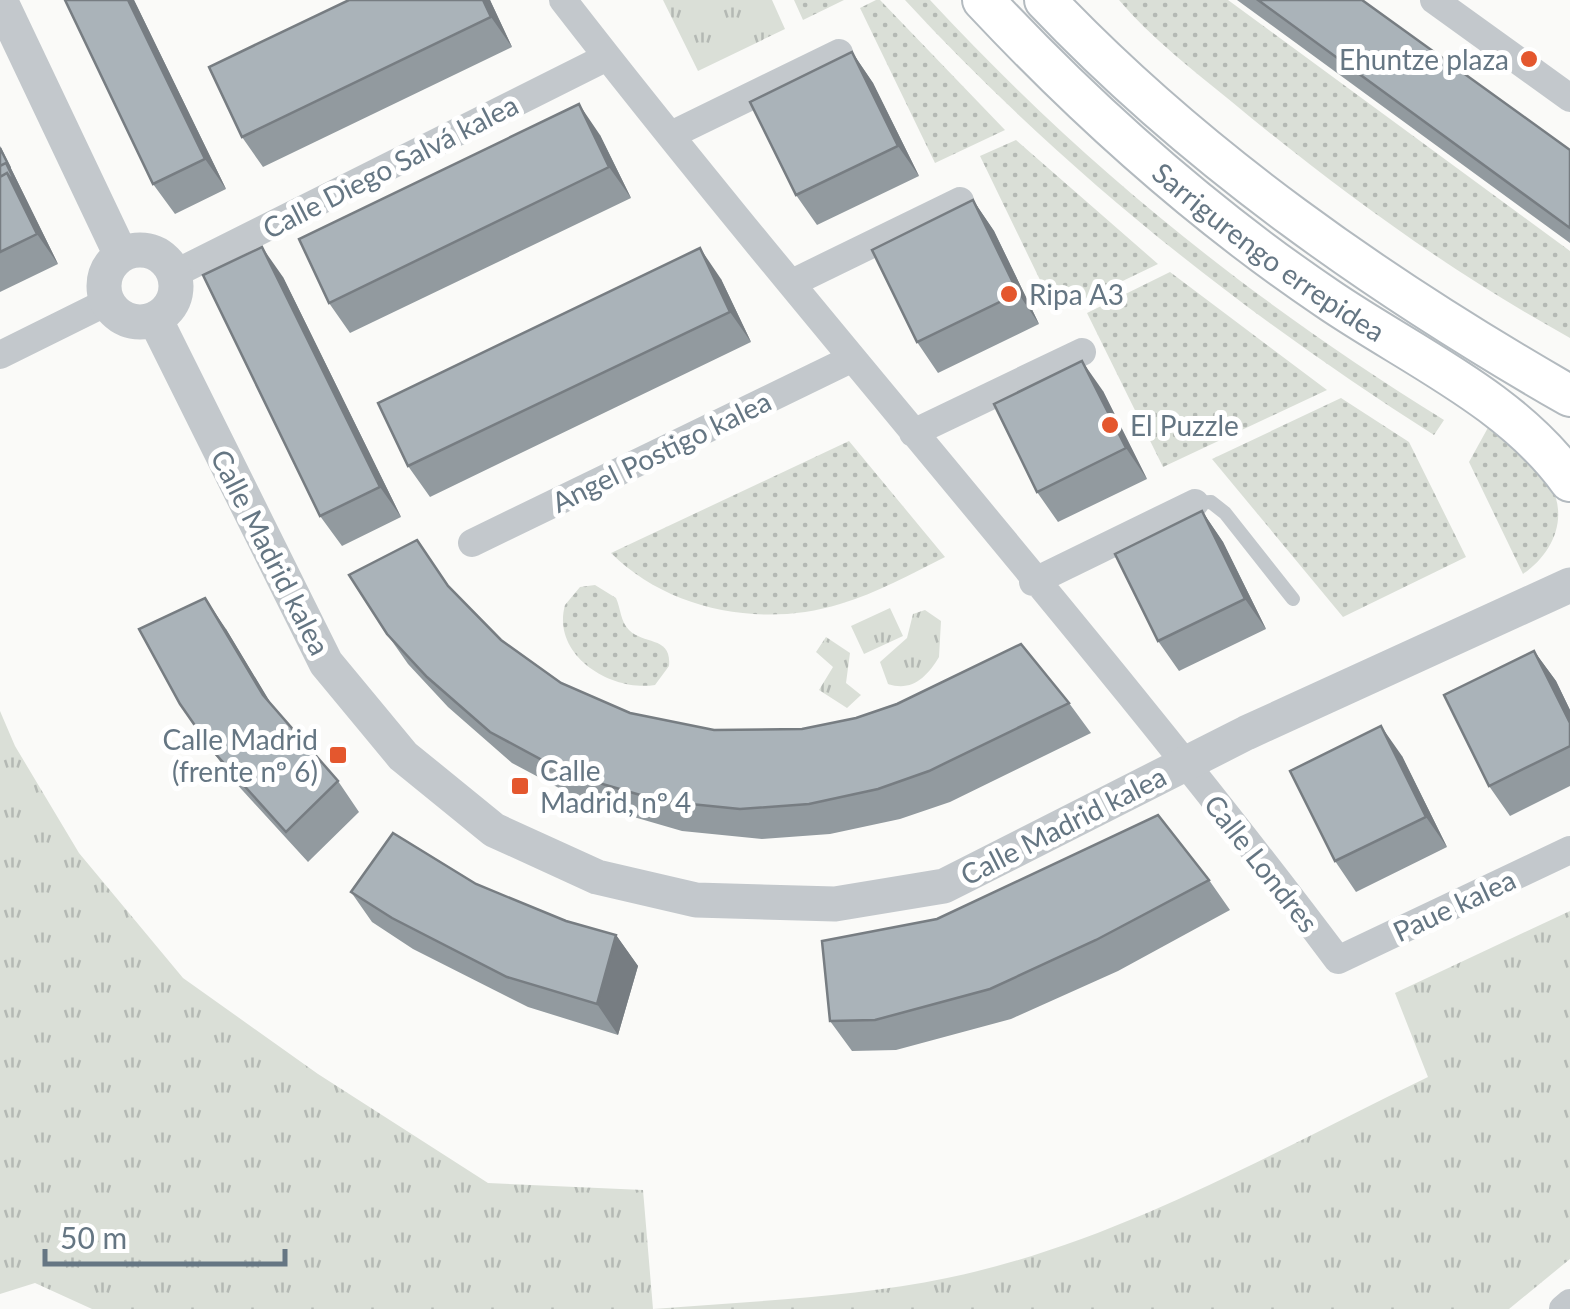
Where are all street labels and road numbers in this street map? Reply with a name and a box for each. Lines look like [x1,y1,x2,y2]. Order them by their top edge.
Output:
street label: Calle Diego Salvá kalea [257,87,523,245]
street label: Sarrigurengo errepidea [1146,155,1391,348]
street label: Angel Postigo kalea [546,383,776,519]
street label: Calle Madrid kalea [205,444,337,660]
street label: Calle Madrid kalea [955,759,1171,891]
street label: Calle Londres [1198,788,1326,938]
street label: Paue kalea [1387,862,1521,948]

